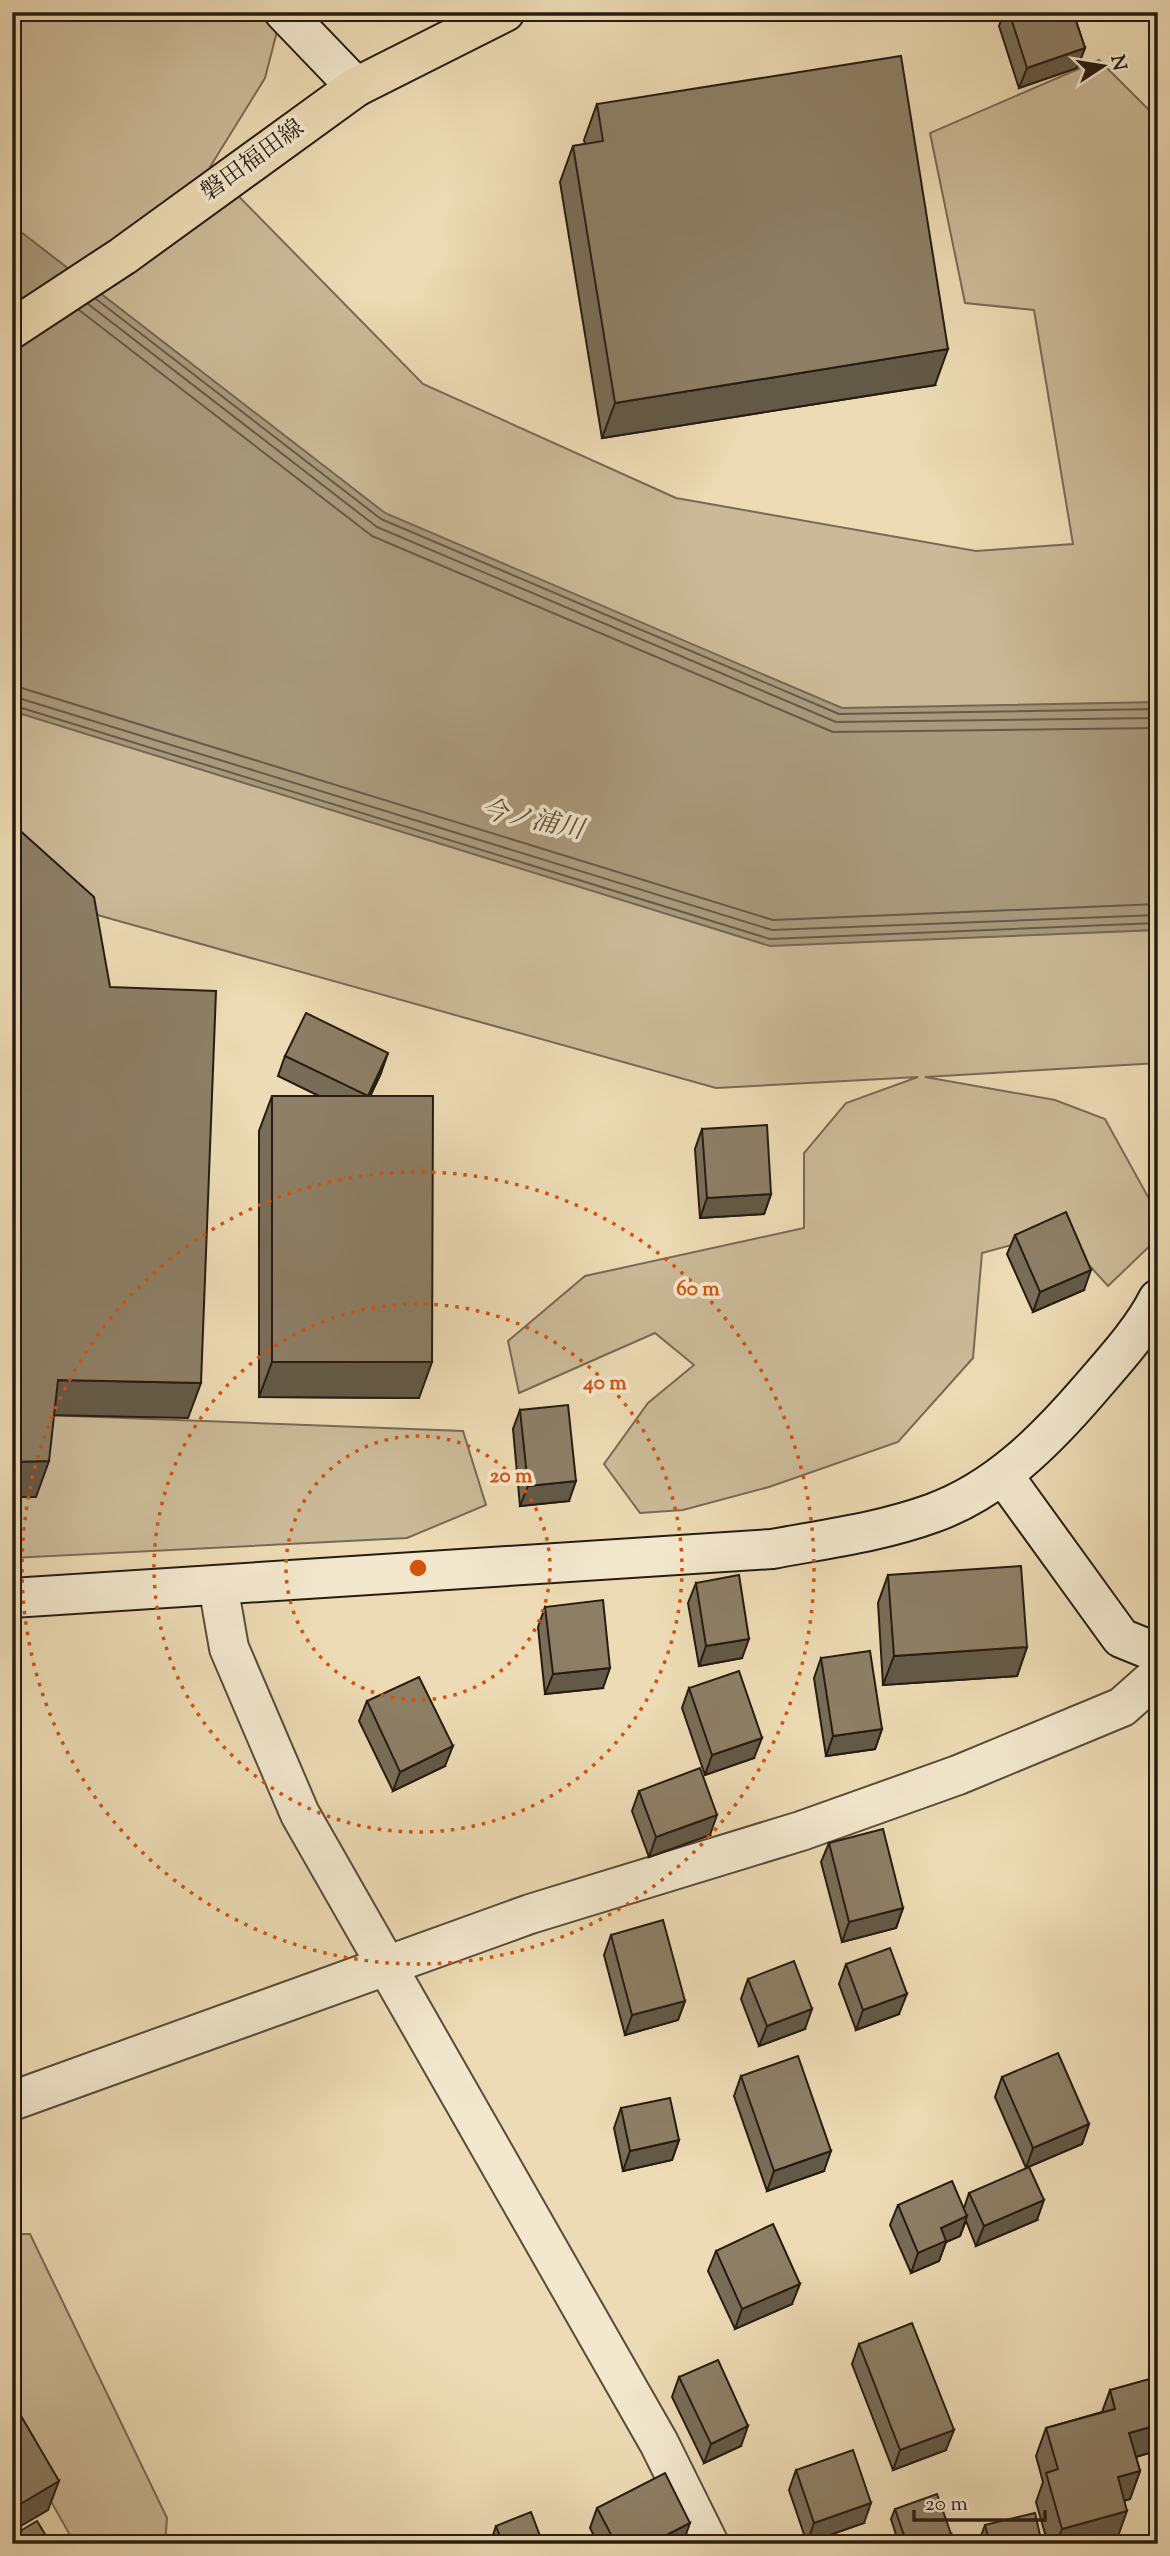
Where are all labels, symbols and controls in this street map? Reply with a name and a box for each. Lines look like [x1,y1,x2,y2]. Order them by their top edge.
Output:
north arrow [1068,32,1138,102]
text: N [1102,53,1132,73]
street label: 磐田福田線 [194,112,312,210]
water label: 今ノ浦川 [477,792,590,851]
text: 60 m [676,1275,720,1305]
text: 40 m [582,1369,627,1399]
text: 20 m [490,1462,533,1492]
centre of rings [406,1556,430,1580]
scale bar [914,2479,1046,2523]
text: 20 m [925,2490,968,2520]

